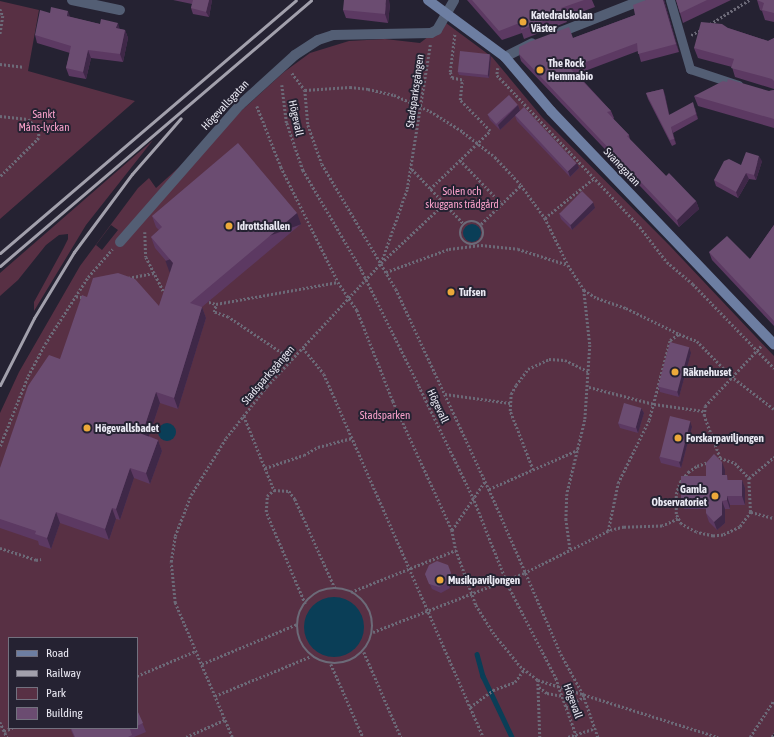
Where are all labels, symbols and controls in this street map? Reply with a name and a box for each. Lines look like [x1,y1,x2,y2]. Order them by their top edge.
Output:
place label: Katedralskolan Väster [531,9,593,35]
marker: Katedralskolan Väster [518,17,528,27]
street label: Stadsparksgången [403,53,427,129]
place label: The Rock Hemmabio [548,57,593,83]
marker: The Rock Hemmabio [535,65,545,75]
street label: Högevallsgatan [199,77,251,133]
street label: Högevall [286,99,306,137]
park label: Sankt Måns-lyckan [18,108,70,134]
street label: Svanegatan [601,145,643,189]
park label: Solen och skuggans trädgård [425,185,499,211]
place label: Idrottshallen [237,219,290,233]
marker: Idrottshallen [224,221,234,231]
place label: Tufsen [459,285,486,299]
marker: Tufsen [446,287,456,297]
street label: Stadsparksgången [239,343,297,407]
place label: Räknehuset [683,365,731,379]
marker: Räknehuset [670,367,680,377]
street label: Högevall [424,387,452,425]
park label: Stadsparken [360,408,410,422]
place label: Högevallsbadet [95,421,159,435]
marker: Högevallsbadet [82,423,92,433]
place label: Forskarpaviljongen [686,431,764,445]
marker: Forskarpaviljongen [673,433,683,443]
place label: Gamla Observatoriet [652,483,707,509]
marker: Gamla Observatoriet [710,491,720,501]
place label: Musikpaviljongen [448,573,520,587]
marker: Musikpaviljongen [435,575,445,585]
legend [8,637,138,729]
text: Road [46,646,69,660]
text: Railway [46,666,81,680]
street label: Högevall [561,682,585,720]
text: Park [46,686,66,700]
text: Building [46,706,83,720]

